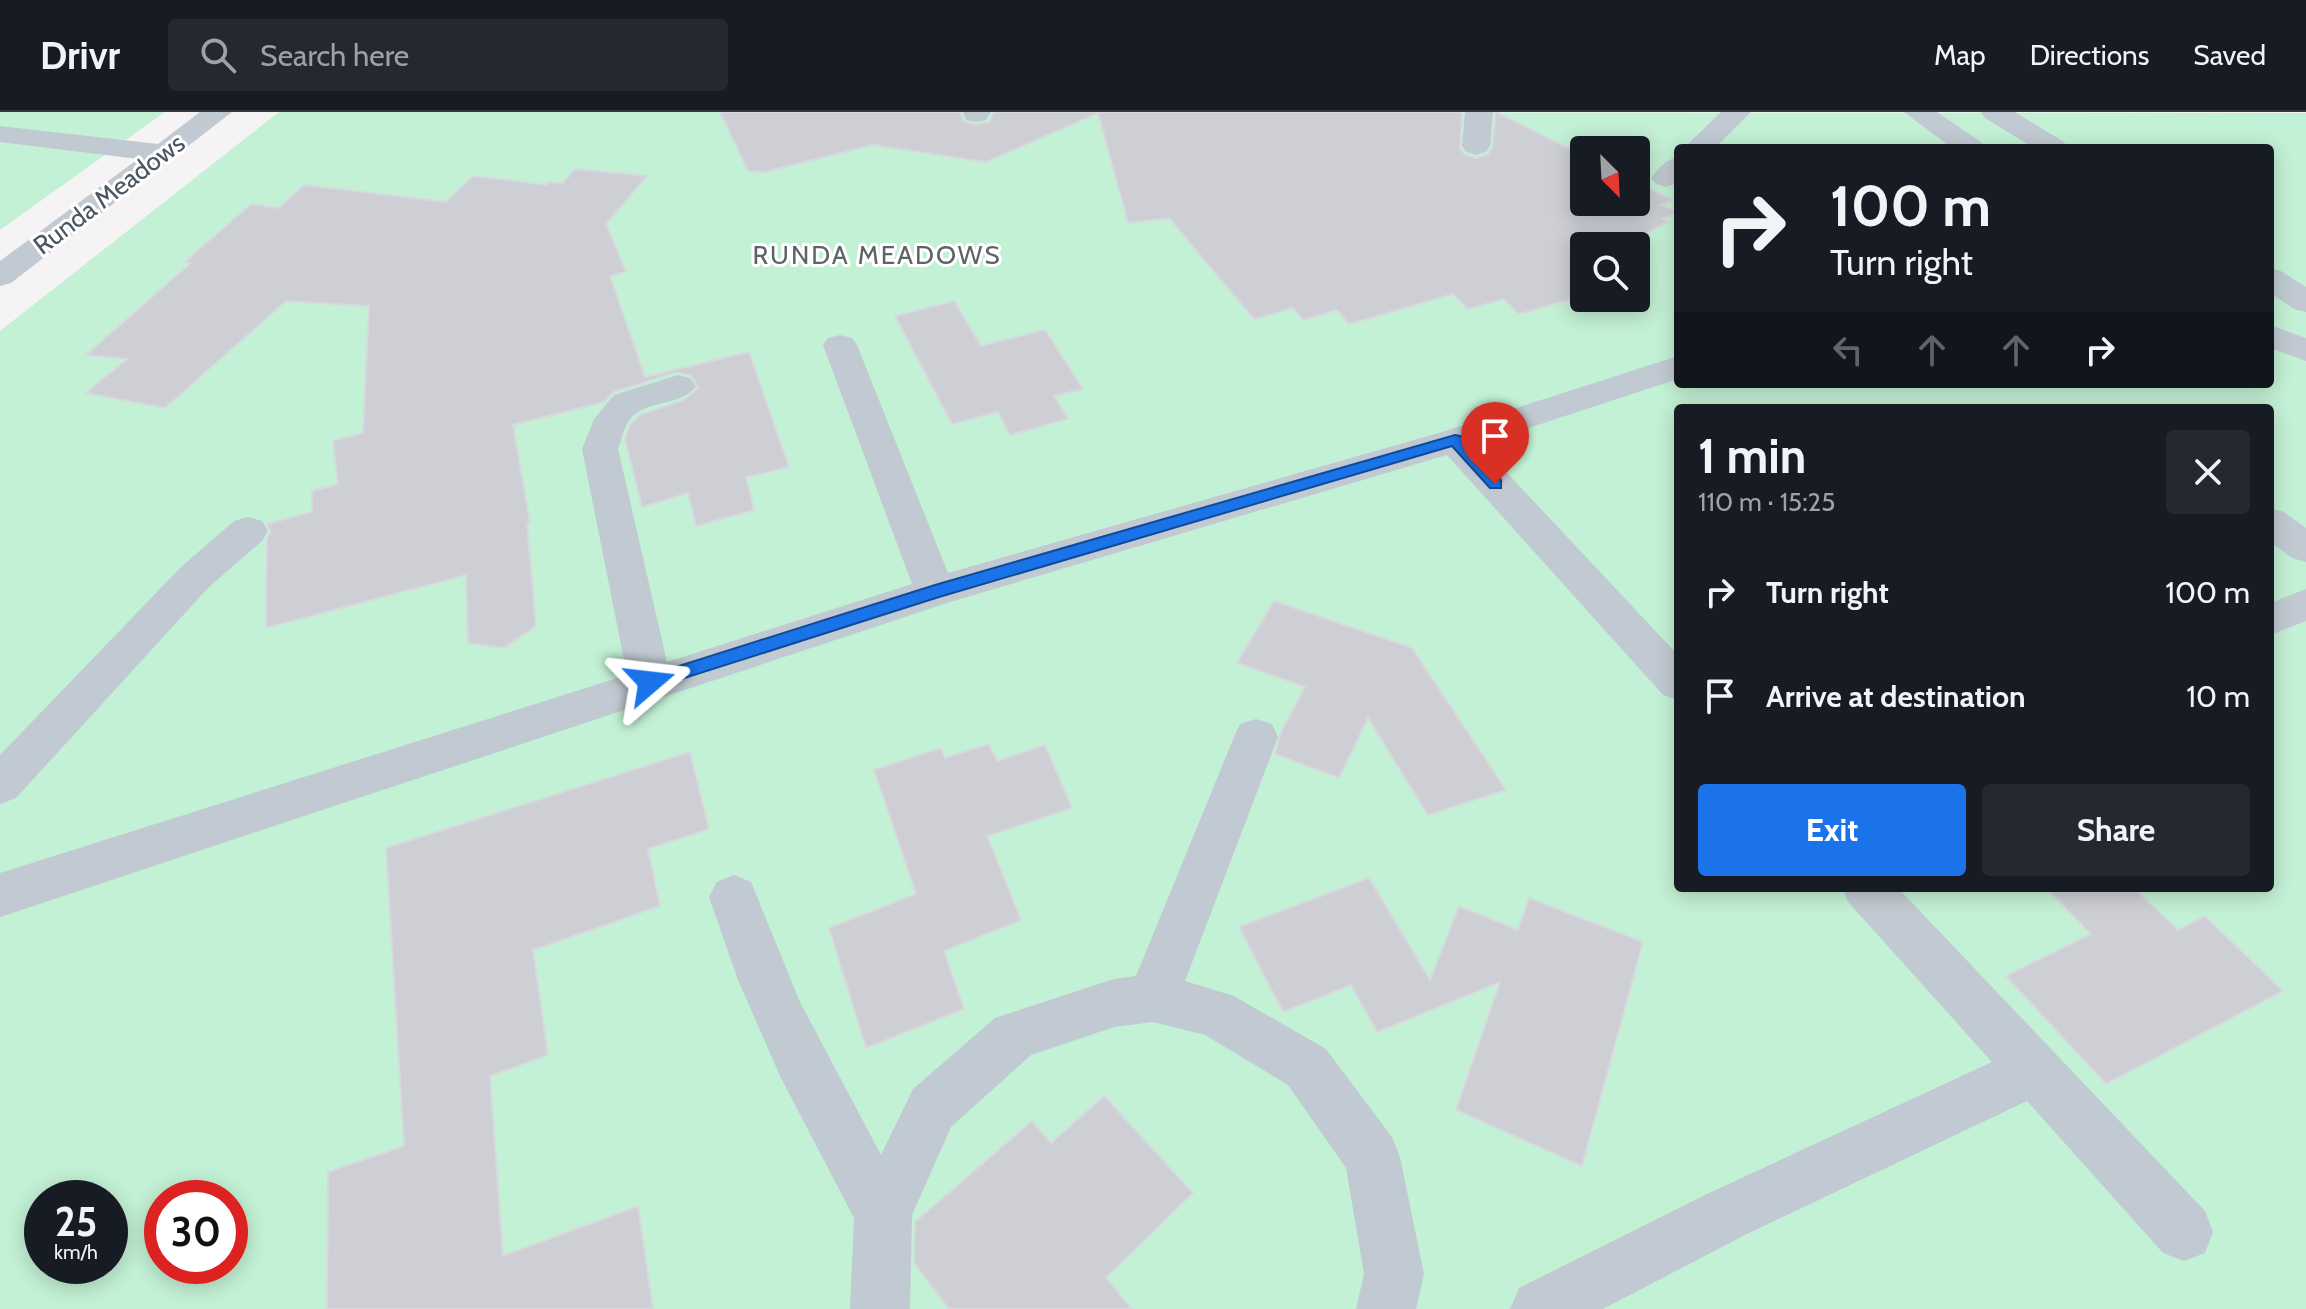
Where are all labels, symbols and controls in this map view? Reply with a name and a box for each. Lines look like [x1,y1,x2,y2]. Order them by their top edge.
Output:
search box [168,19,728,91]
text: Drivr [40,32,120,79]
icon: search [196,33,240,77]
text: Search here [260,37,409,74]
text: Map [1934,38,1986,72]
text: Directions [2030,38,2149,72]
text: Saved [2193,38,2266,72]
street label: Runda Meadows [27,127,191,261]
north arrow [1570,136,1650,216]
map controls [1570,136,1650,312]
text: 100 m [1830,172,1991,240]
icon: right [1698,176,1802,280]
button: search [1570,232,1650,312]
district label: RUNDA MEADOWS [752,239,1002,271]
text: Turn right [1830,240,1973,284]
icon: left [1826,328,1870,372]
icon: ahead [1910,328,1954,372]
icon: ahead [1994,328,2038,372]
icon: right [2078,328,2122,372]
pin [1461,402,1529,484]
icon: arrive [1473,414,1517,458]
text: 1 min [1698,427,1806,485]
button: close [2166,430,2250,514]
text: 110 m · 15:25 [1698,486,1835,518]
icon: right [1698,570,1742,614]
text: Turn right [1766,574,1889,611]
text: 100 m [2165,574,2250,611]
position arrow [608,640,692,724]
icon: arrive [1698,674,1742,718]
text: Arrive at destination [1766,678,2026,715]
text: 10 m [2186,678,2250,715]
button: Exit [1698,784,1966,876]
button: Share [1982,784,2250,876]
speed limit sign: 30 [144,1180,248,1284]
text: 25 [55,1197,97,1246]
text: km/h [54,1240,98,1264]

